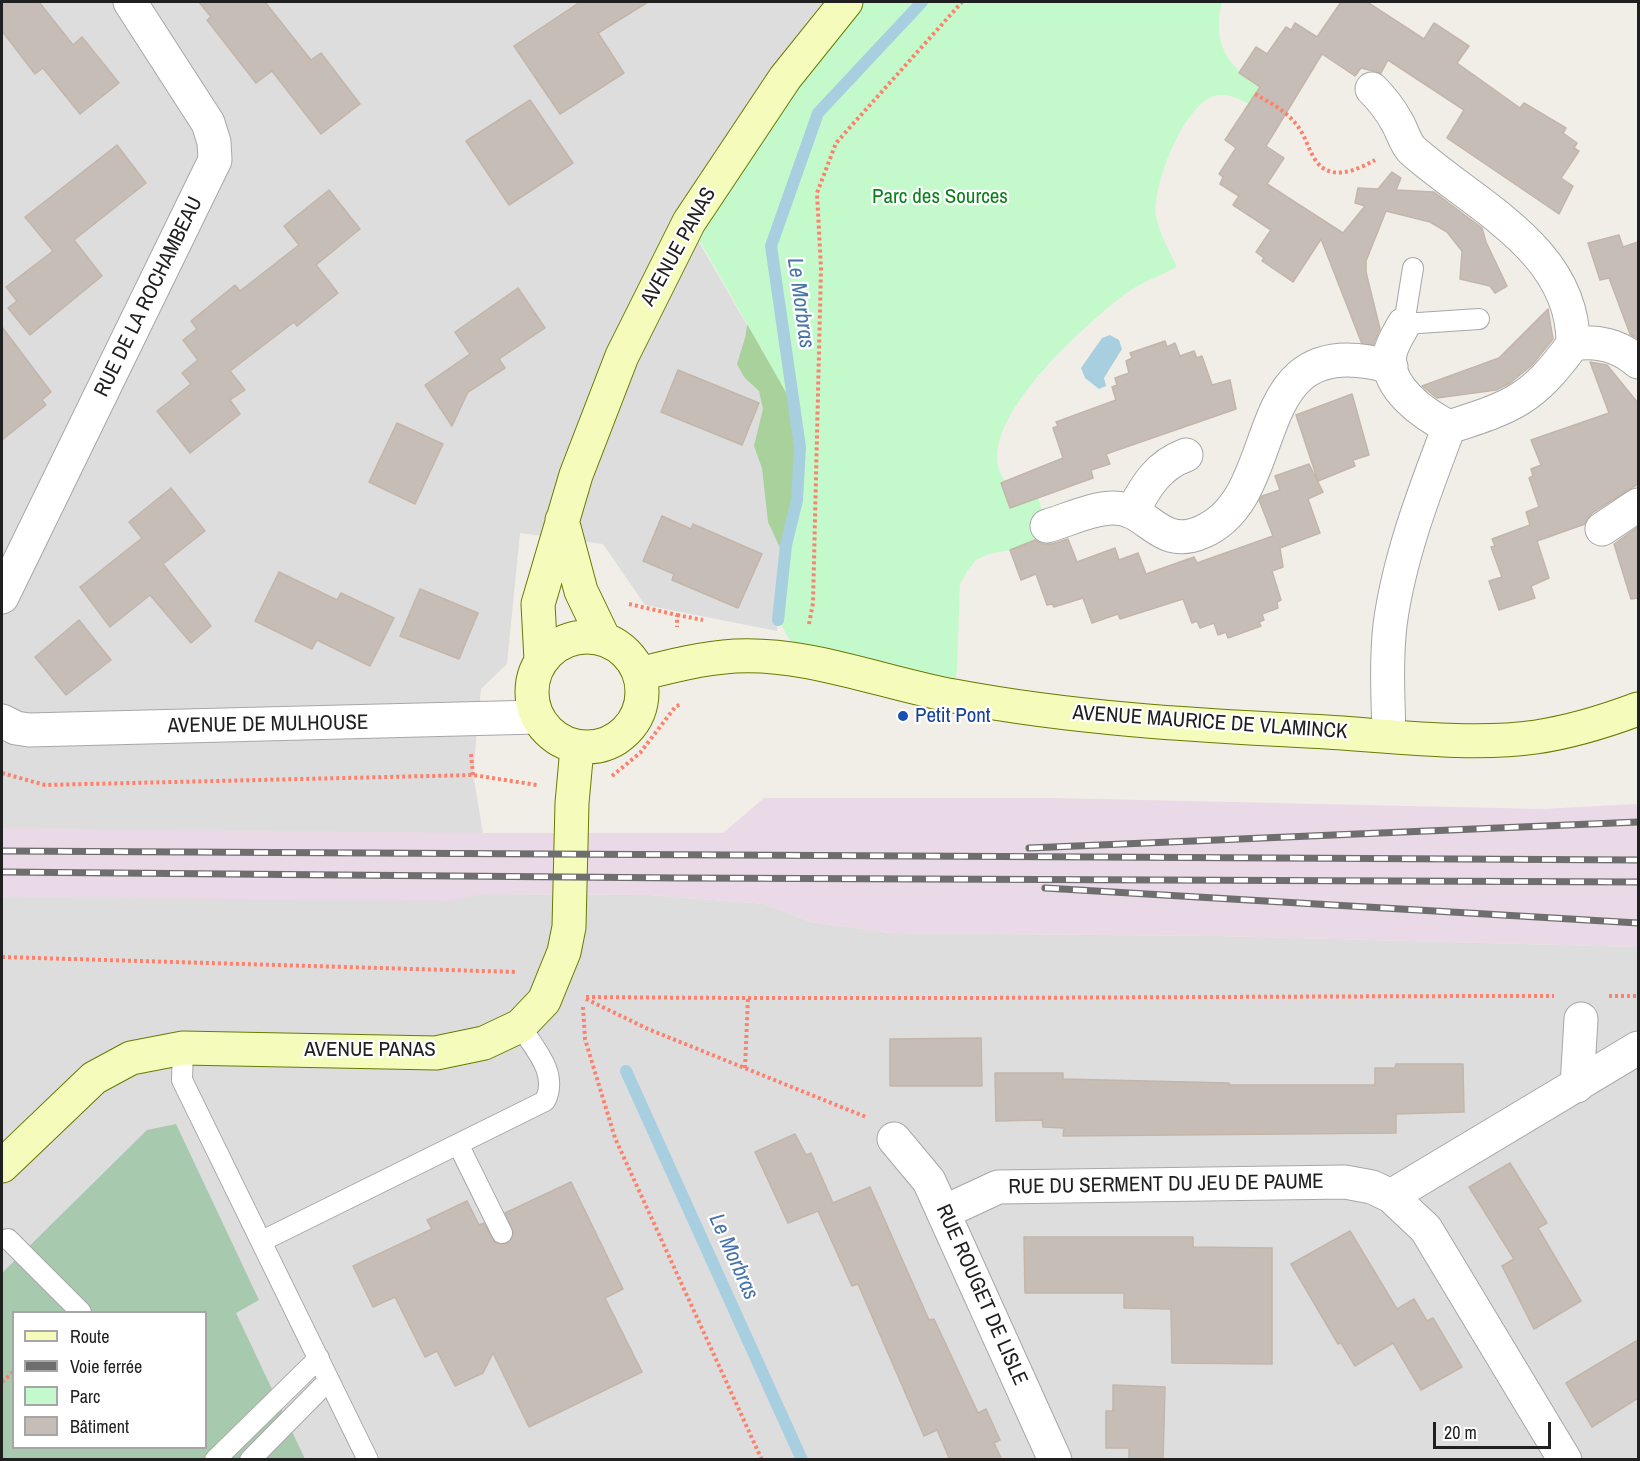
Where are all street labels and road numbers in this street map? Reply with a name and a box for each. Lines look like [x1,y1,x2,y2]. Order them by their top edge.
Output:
street label: AVENUE PANAS [636,183,722,311]
street label: RUE DE LA ROCHAMBEAU [90,193,208,401]
street label: AVENUE MAURICE DE VLAMINCK [1072,701,1348,745]
street label: AVENUE DE MULHOUSE [167,711,369,739]
street label: AVENUE PANAS [304,1037,436,1063]
street label: RUE DU SERMENT DU JEU DE PAUME [1008,1170,1324,1200]
street label: RUE ROUGET DE LISLE [930,1201,1032,1389]

